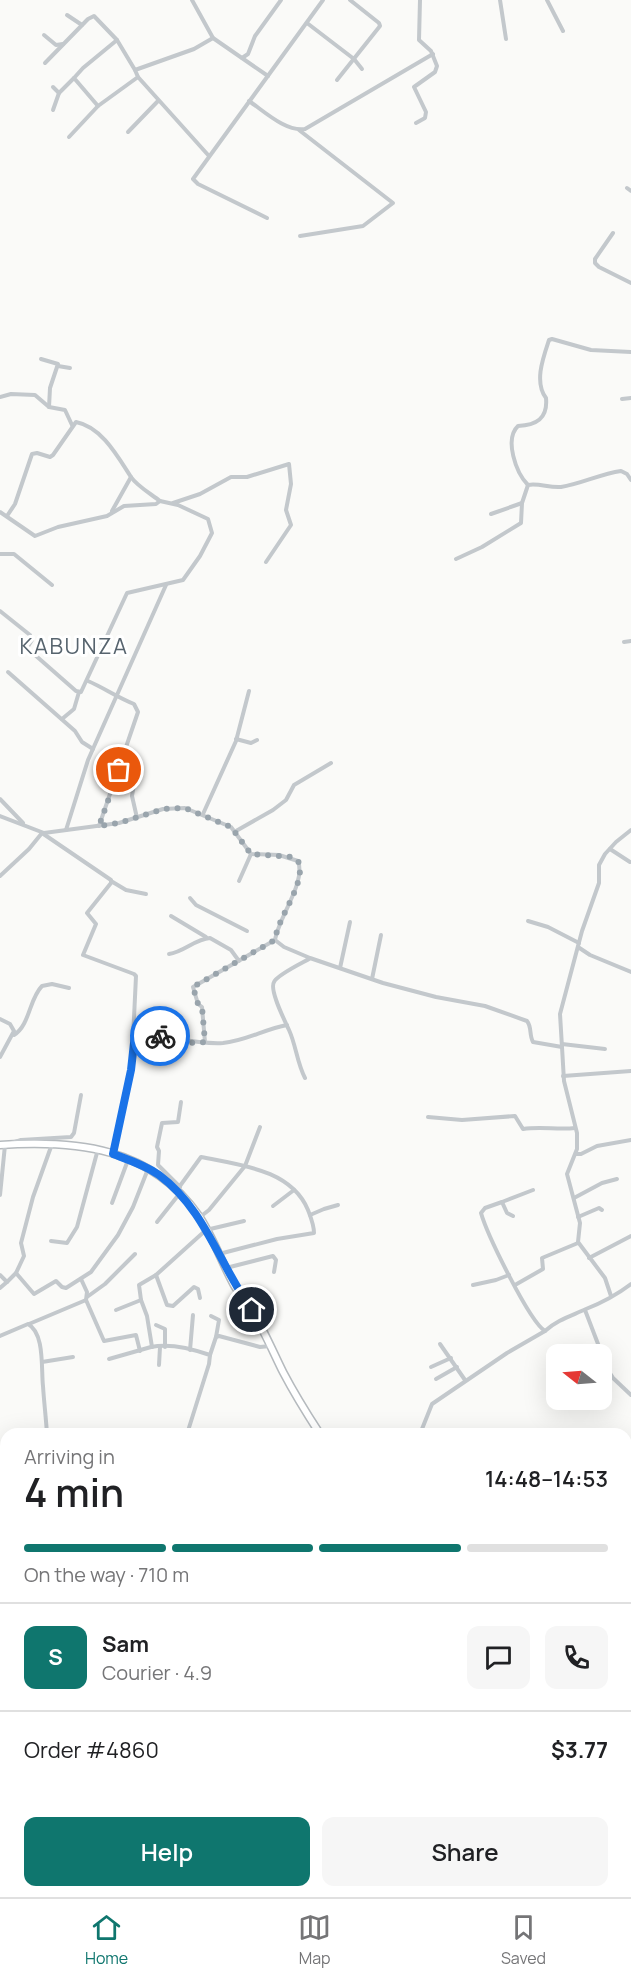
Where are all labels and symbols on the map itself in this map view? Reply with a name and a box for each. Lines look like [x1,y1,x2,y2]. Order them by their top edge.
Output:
district label: KABUNZA [20,631,128,661]
pin [93,744,144,795]
courier [130,1006,190,1066]
pin [226,1284,277,1335]
north arrow [546,1344,612,1410]

